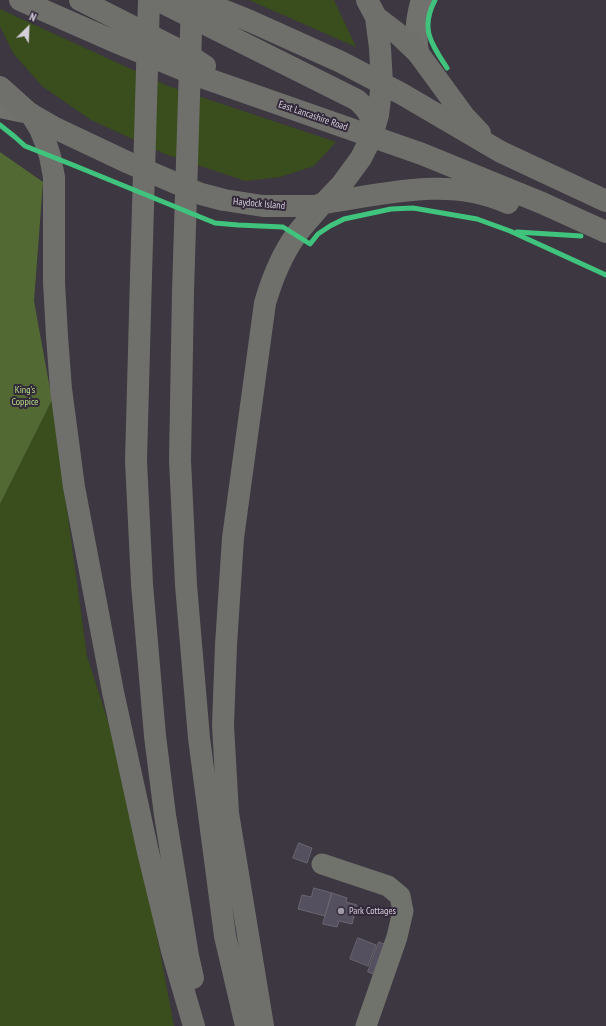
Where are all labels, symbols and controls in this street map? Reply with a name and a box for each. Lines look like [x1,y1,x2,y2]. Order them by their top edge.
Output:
north arrow [8,8,48,48]
text: N [27,9,38,25]
street label: East Lancashire Road [277,99,349,133]
street label: Haydock Island [233,196,285,212]
park label: King's Coppice [11,384,39,408]
place label: Park Cottages [349,905,396,917]
marker: Park Cottages [336,906,346,916]

